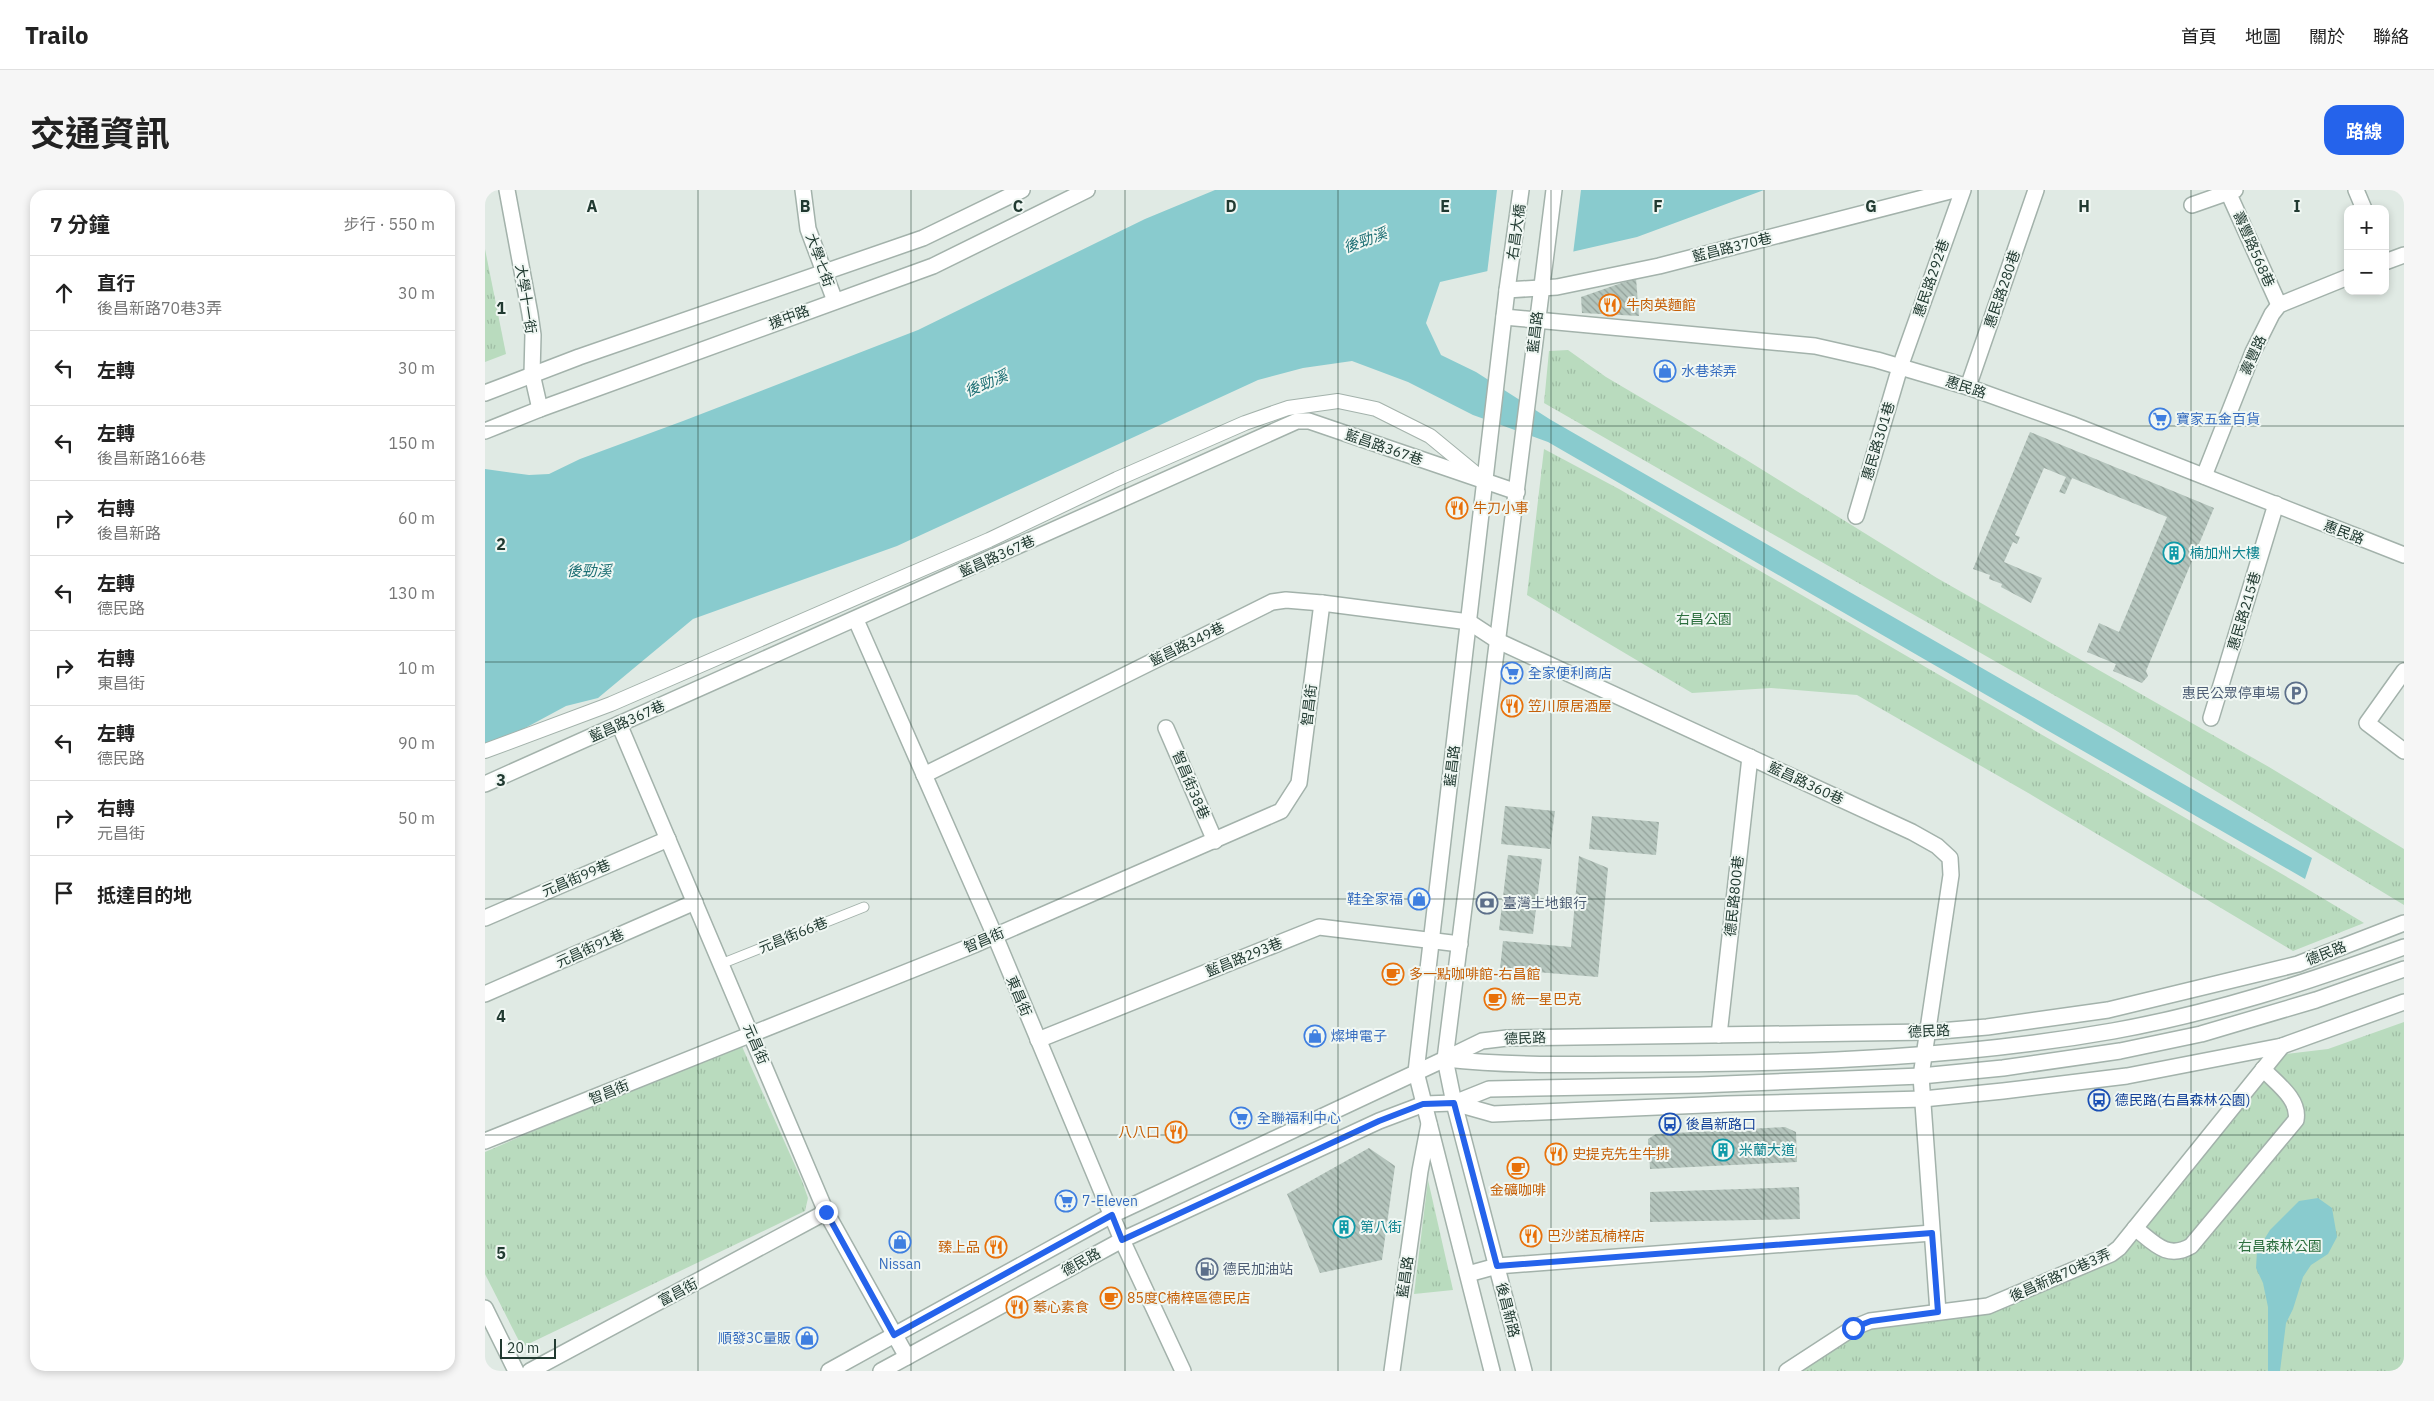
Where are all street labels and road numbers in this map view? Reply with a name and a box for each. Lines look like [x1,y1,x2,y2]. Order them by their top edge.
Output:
street label: 右昌大橋 [1503,203,1529,261]
street label: 壽豐路568巷 [2229,208,2279,290]
street label: 藍昌路370巷 [1690,228,1774,266]
street label: 大學七街 [802,231,838,289]
street label: 惠民路292巷 [1909,237,1953,319]
street label: 惠民路280巷 [1980,248,2024,330]
street label: 大學十一街 [512,263,540,335]
street label: 援中路 [766,301,812,333]
street label: 藍昌路 [1524,310,1546,354]
street label: 壽豐路 [2236,332,2270,378]
street label: 惠民路 [1943,372,1989,402]
street label: 惠民路301巷 [1858,400,1898,482]
street label: 藍昌路367巷 [1343,425,1425,469]
street label: 惠民路 [2321,516,2367,548]
street label: 藍昌路367巷 [956,531,1038,581]
street label: 惠民路215巷 [2224,570,2264,652]
street label: 藍昌路349巷 [1147,618,1227,670]
street label: 智昌街 [1298,683,1320,727]
street label: 藍昌路367巷 [586,696,668,746]
street label: 藍昌路 [1441,744,1463,788]
street label: 智昌街38巷 [1168,748,1214,822]
street label: 藍昌路360巷 [1765,758,1847,808]
street label: 元昌街99巷 [539,855,613,901]
street label: 德民路800巷 [1721,855,1747,937]
street label: 元昌街66巷 [756,913,830,957]
street label: 智昌街 [961,924,1007,956]
street label: 元昌街91巷 [553,925,627,971]
street label: 藍昌路293巷 [1203,933,1285,981]
street label: 德民路 [2303,937,2349,969]
street label: 東昌街 [1003,973,1035,1019]
street label: 元昌街 [740,1021,772,1067]
street label: 德民路 [1908,1021,1950,1041]
street label: 德民路 [1504,1028,1546,1048]
street label: 智昌街 [586,1076,632,1108]
street label: 德民路 [1058,1244,1104,1280]
street label: 後昌新路70巷3弄 [2006,1245,2114,1305]
street label: 藍昌路 [1393,1255,1417,1299]
street label: 富昌街 [655,1274,701,1310]
street label: 後昌新路 [1492,1281,1524,1339]

